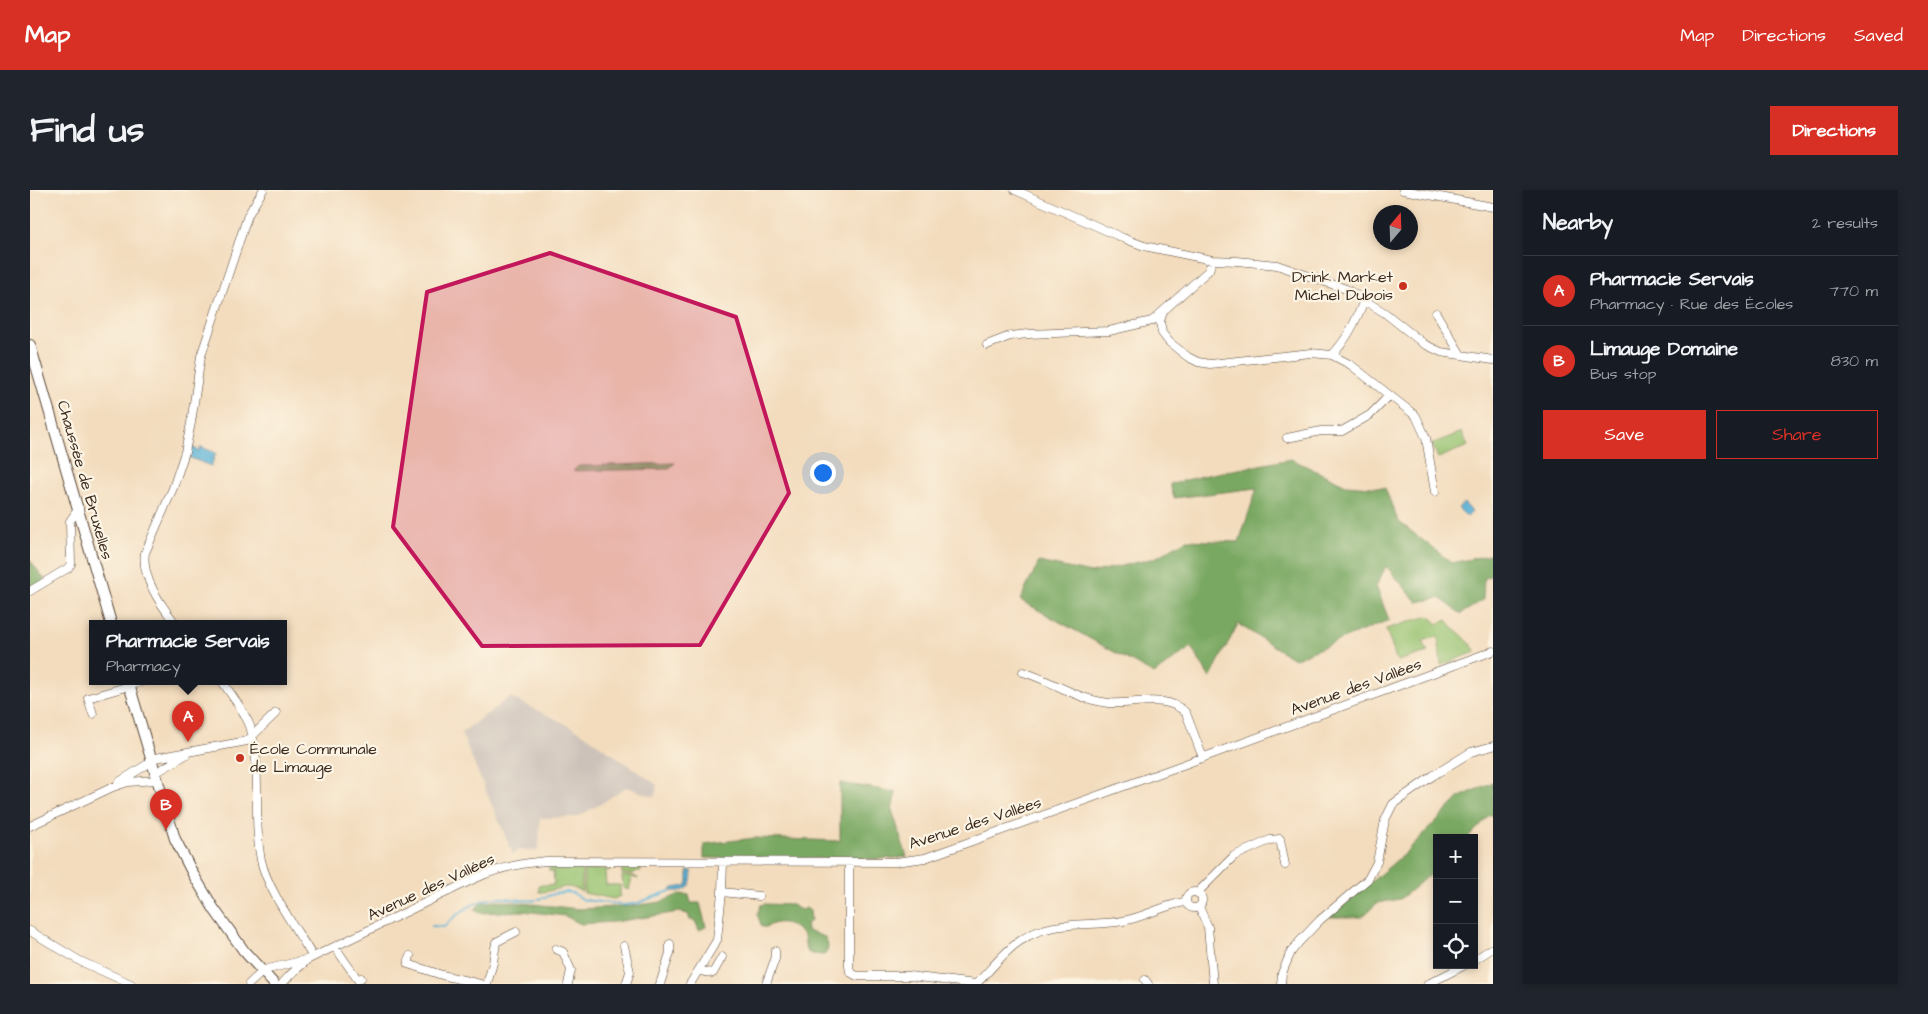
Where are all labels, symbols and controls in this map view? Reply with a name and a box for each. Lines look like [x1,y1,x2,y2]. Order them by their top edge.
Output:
text: Map [25,18,70,52]
text: Map [1680,23,1714,48]
text: Directions [1742,23,1826,48]
text: Saved [1854,23,1903,48]
text: Find us [30,106,144,155]
button: Directions [1770,106,1898,155]
north arrow [1373,205,1418,250]
text: Nearby [1543,208,1613,237]
text: 2 results [1812,212,1878,234]
place label: Drink Market Michel Dubois [1292,266,1394,306]
text: Pharmacie Servais [1590,266,1754,293]
marker: Drink Market Michel Dubois [1397,280,1409,292]
text: A [1554,280,1564,302]
text: 770 m [1829,280,1878,302]
text: Pharmacy · Rue des Écoles [1590,293,1793,315]
text: Limauge Domaine [1590,336,1738,363]
text: B [1553,350,1565,372]
text: 830 m [1831,350,1878,372]
text: Bus stop [1590,363,1656,385]
street label: Chaussée de Bruxelles [52,398,118,562]
button: Save [1543,410,1706,459]
button: Share [1716,410,1878,459]
your location [810,460,836,486]
popup [89,620,287,685]
text: Pharmacie Servais [106,628,270,655]
street label: Avenue des Vallées [1287,653,1425,721]
text: Pharmacy [106,655,181,677]
pin: A [172,701,204,742]
place label: École Communale de Limauge [250,738,377,779]
marker: École Communale de Limauge [234,752,246,764]
pin: B [150,789,182,830]
street label: Avenue des Vallées [906,791,1044,855]
map controls [1433,834,1478,969]
button: + [1433,834,1478,879]
street label: Avenue des Vallées [364,848,498,926]
button: − [1433,879,1478,924]
button: locate [1433,924,1478,969]

